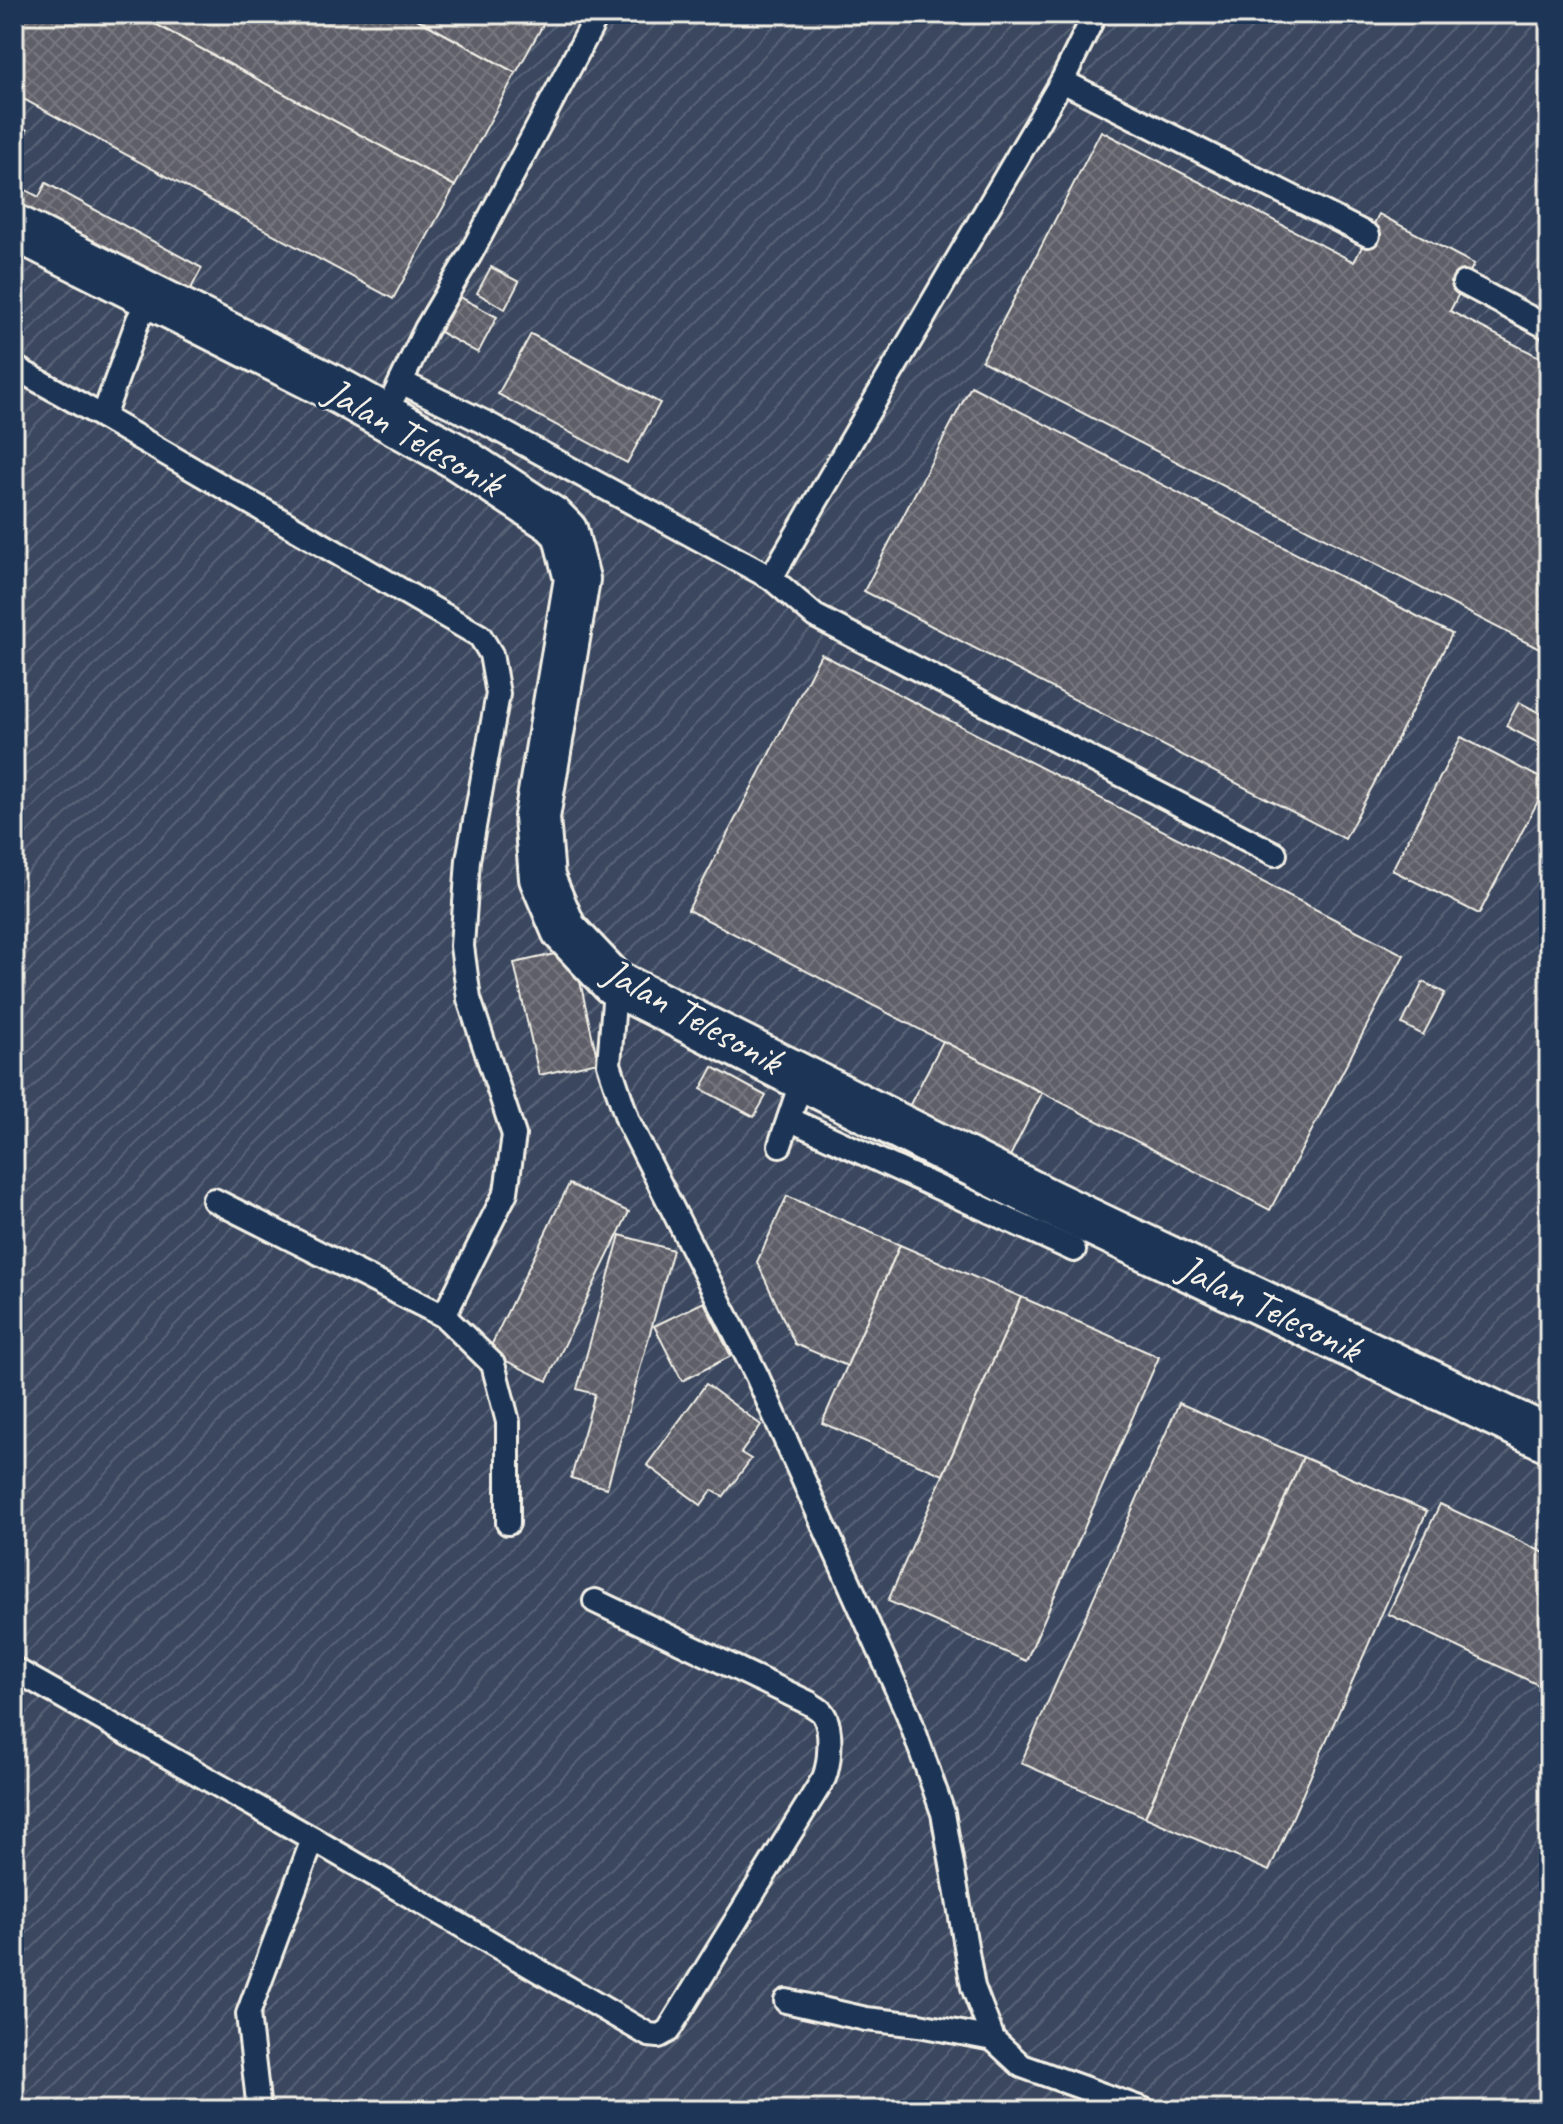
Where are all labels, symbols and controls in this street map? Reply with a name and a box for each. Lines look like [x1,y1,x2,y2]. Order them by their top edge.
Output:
street label: Jalan Telesonik [315,365,514,509]
street label: Jalan Telesonik [593,945,793,1087]
street label: Jalan Telesonik [1169,1242,1372,1375]

